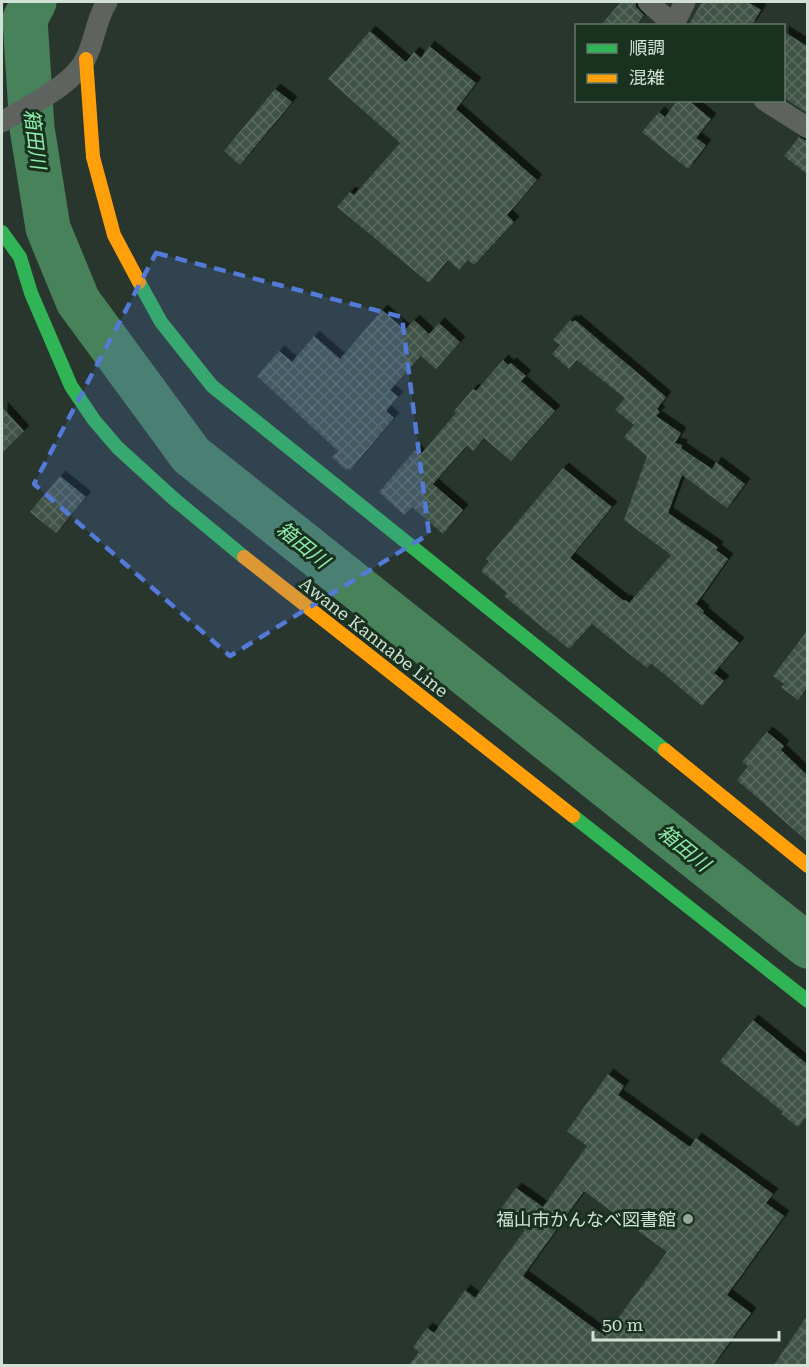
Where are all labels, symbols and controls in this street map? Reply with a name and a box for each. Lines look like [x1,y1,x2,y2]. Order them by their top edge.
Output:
legend [575,24,785,102]
text: 順調 [629,37,665,58]
text: 混雑 [629,67,665,88]
water label: 箱田川 [19,108,51,172]
water label: 箱田川 [272,517,335,574]
street label: Awane Kannabe Line [296,573,452,702]
water label: 箱田川 [653,820,716,877]
place label: 福山市かんなべ図書館 [496,1209,676,1230]
marker: 福山市かんなべ図書館 [681,1212,695,1226]
scale bar [593,1304,779,1342]
text: 50 m [602,1314,643,1335]

